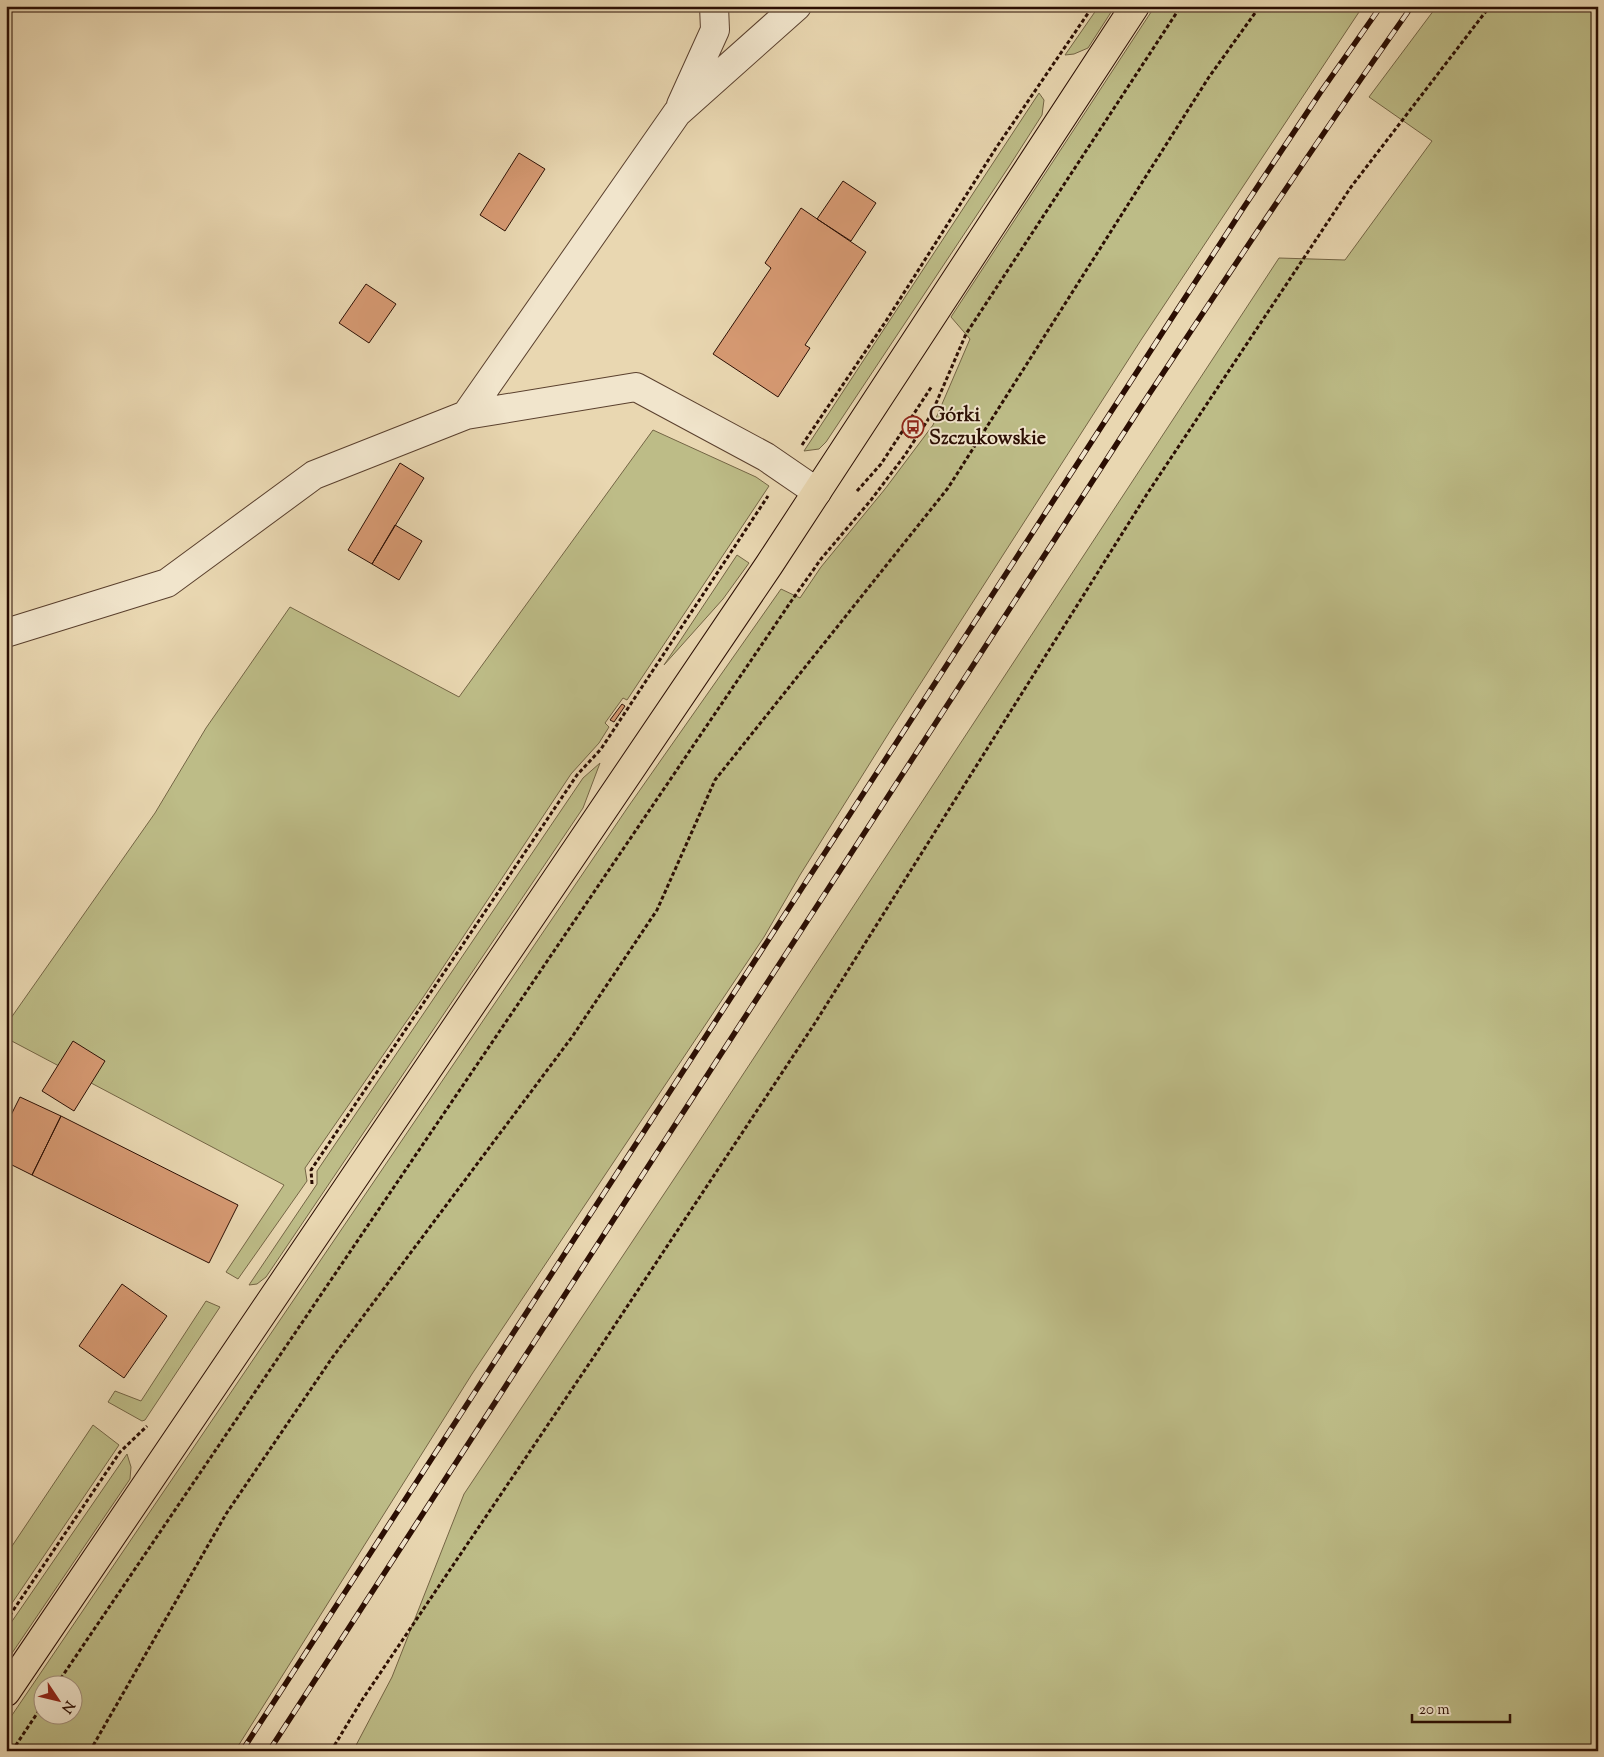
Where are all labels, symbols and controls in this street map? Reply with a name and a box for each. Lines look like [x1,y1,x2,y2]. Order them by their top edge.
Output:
place label: Górki Szczukowskie [929,402,1046,454]
bus stop icon: Górki Szczukowskie [901,415,925,439]
north arrow [32,1674,82,1724]
scale bar [1412,1692,1509,1724]
text: N [56,1696,78,1717]
text: 20 m [1419,1700,1450,1721]

